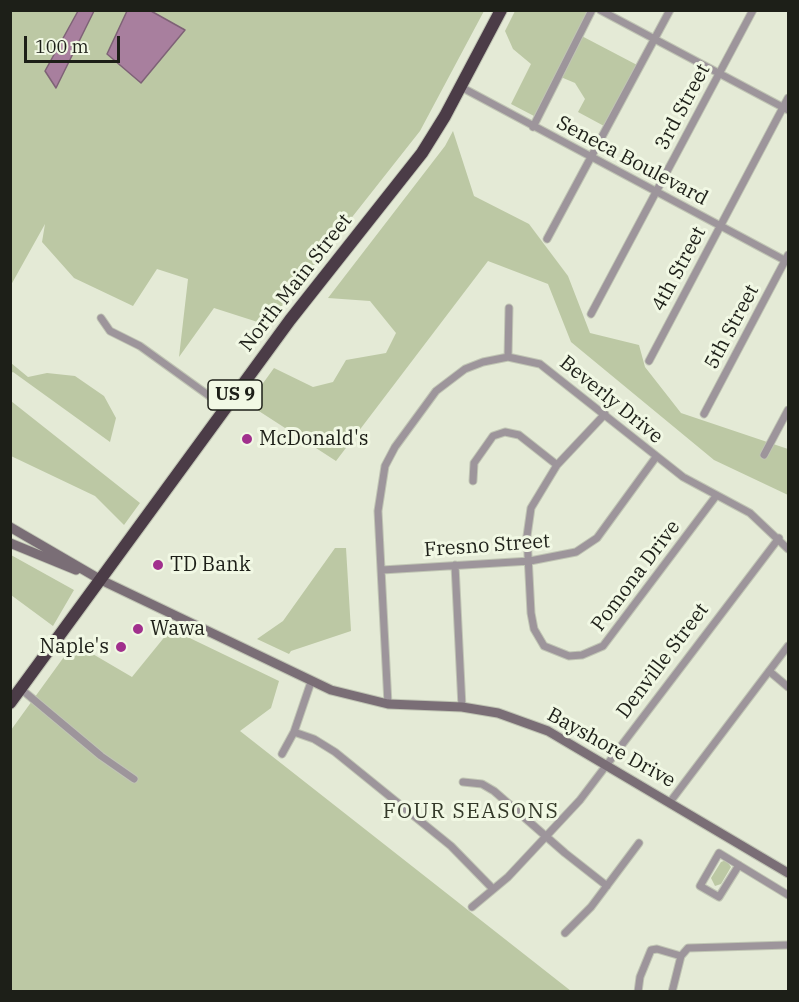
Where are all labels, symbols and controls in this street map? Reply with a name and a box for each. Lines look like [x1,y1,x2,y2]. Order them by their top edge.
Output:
scale bar [27,24,123,62]
text: 100 m [35,35,89,58]
street label: 3rd Street [650,60,716,154]
street label: Seneca Boulevard [552,111,712,211]
street label: North Main Street [235,209,357,357]
street label: 4th Street [647,223,711,315]
street label: 5th Street [700,281,764,373]
street label: Beverly Drive [554,351,668,449]
road number: US 9 [208,380,262,410]
place label: McDonald's [259,427,369,451]
marker: McDonald's [240,432,254,446]
street label: Pomona Drive [587,516,685,636]
street label: Fresno Street [423,530,551,562]
place label: TD Bank [170,553,251,577]
marker: TD Bank [151,558,165,572]
street label: Denville Street [612,599,714,723]
place label: Wawa [150,617,205,641]
marker: Wawa [131,622,145,636]
place label: Naple's [39,635,109,659]
marker: Naple's [114,640,128,654]
street label: Bayshore Drive [543,703,679,793]
district label: FOUR SEASONS [383,799,559,825]

